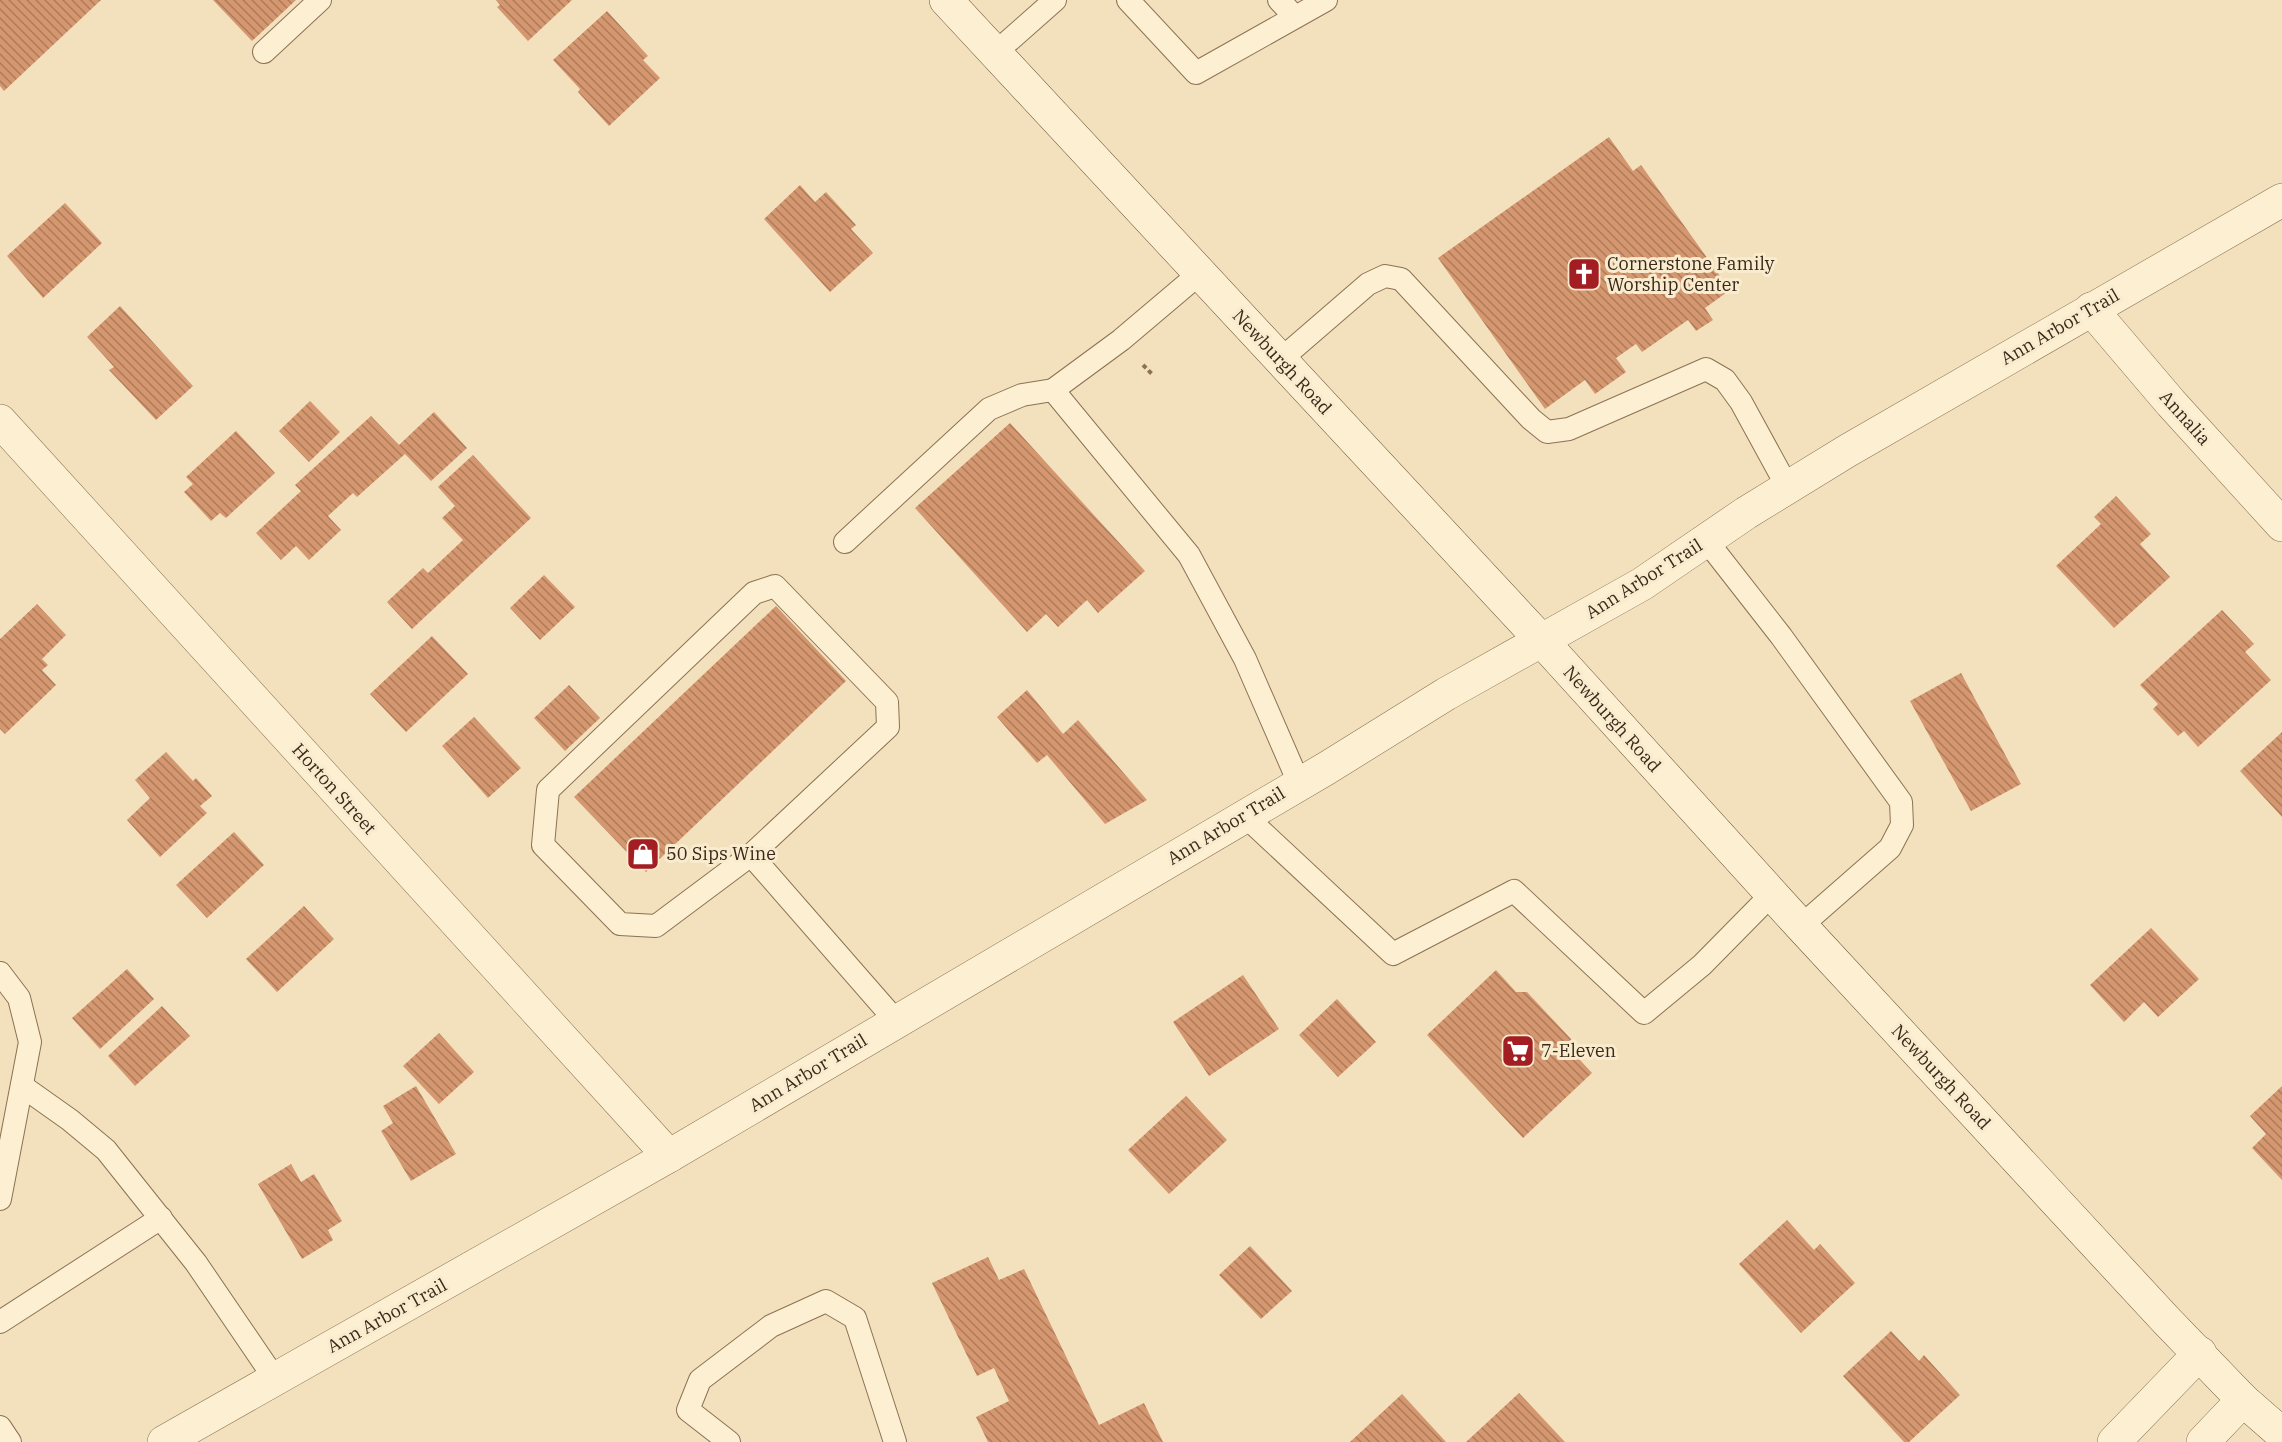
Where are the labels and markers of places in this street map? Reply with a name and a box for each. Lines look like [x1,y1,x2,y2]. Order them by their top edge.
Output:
place label: Cornerstone Family Worship Center [1607,252,1775,296]
church icon: Cornerstone Family Worship Center [1566,256,1602,292]
shop icon: 50 Sips Wine [625,836,661,872]
place label: 50 Sips Wine [666,842,776,865]
supermarket icon: 7-Eleven [1500,1033,1536,1069]
place label: 7-Eleven [1541,1039,1616,1062]

